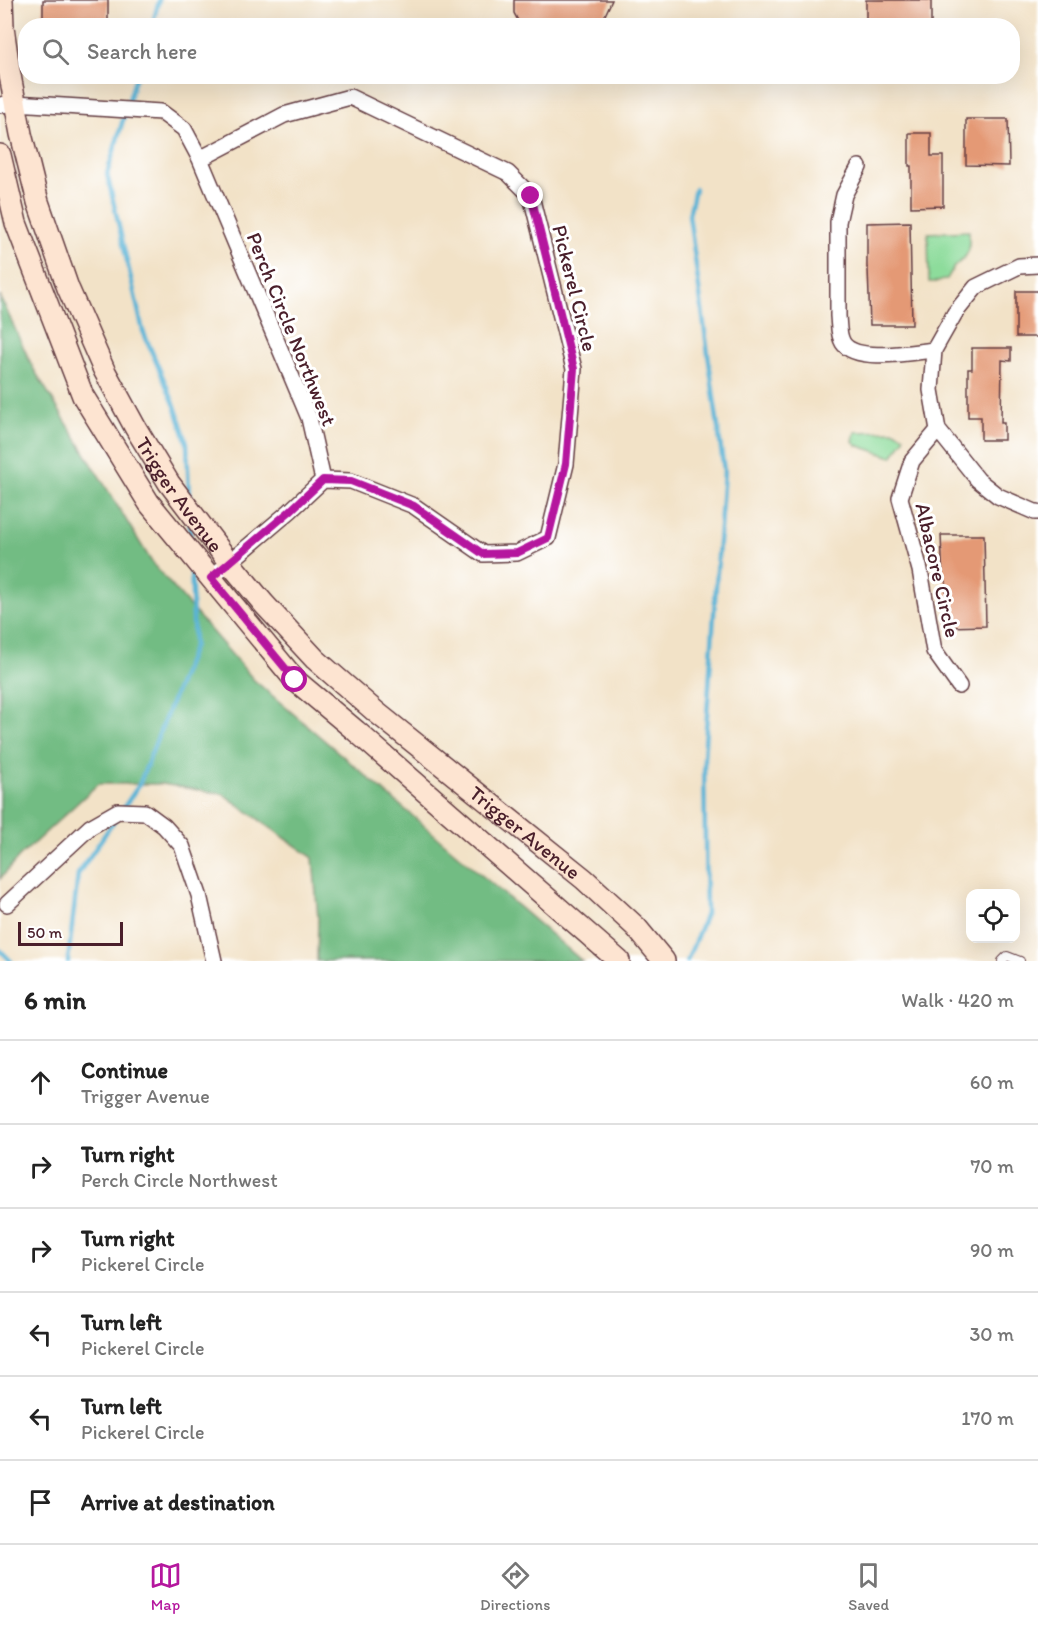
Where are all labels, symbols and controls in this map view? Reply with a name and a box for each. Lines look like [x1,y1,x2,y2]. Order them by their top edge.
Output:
search box [18,18,1020,84]
icon: search [39,35,72,68]
text: Search here [87,38,197,65]
route end [517,182,543,208]
street label: Pickerel Circle [547,222,603,354]
street label: Perch Circle Northwest [242,229,342,430]
street label: Trigger Avenue [131,432,229,557]
street label: Albacore Circle [910,500,966,640]
route start [281,666,307,692]
street label: Trigger Avenue [465,780,586,884]
map controls [966,889,1020,943]
button: locate [966,889,1020,943]
scale bar [18,919,123,947]
text: 50 m [27,923,62,942]
text: 6 min [24,984,86,1016]
text: Walk · 420 m [901,988,1014,1012]
text: Continue [81,1057,168,1084]
icon: ahead [24,1066,57,1099]
text: 60 m [970,1070,1014,1094]
text: Trigger Avenue [81,1084,210,1108]
text: Turn right [81,1141,175,1168]
icon: right [24,1150,57,1183]
text: 70 m [970,1154,1014,1178]
text: Perch Circle Northwest [81,1168,278,1192]
text: Turn right [81,1225,175,1252]
icon: right [24,1234,57,1267]
text: 90 m [970,1238,1014,1262]
text: Pickerel Circle [81,1252,204,1276]
text: Turn left [81,1309,162,1336]
icon: left [24,1318,57,1351]
text: 30 m [969,1322,1014,1346]
text: Pickerel Circle [81,1336,204,1360]
text: Turn left [81,1393,162,1420]
icon: left [24,1402,57,1435]
text: 170 m [961,1406,1014,1430]
text: Pickerel Circle [81,1420,204,1444]
icon: arrive [24,1486,57,1519]
text: Arrive at destination [81,1489,275,1516]
tab: Map [149,1559,182,1614]
tab: Directions [480,1559,550,1614]
tab: Saved [848,1559,889,1614]

